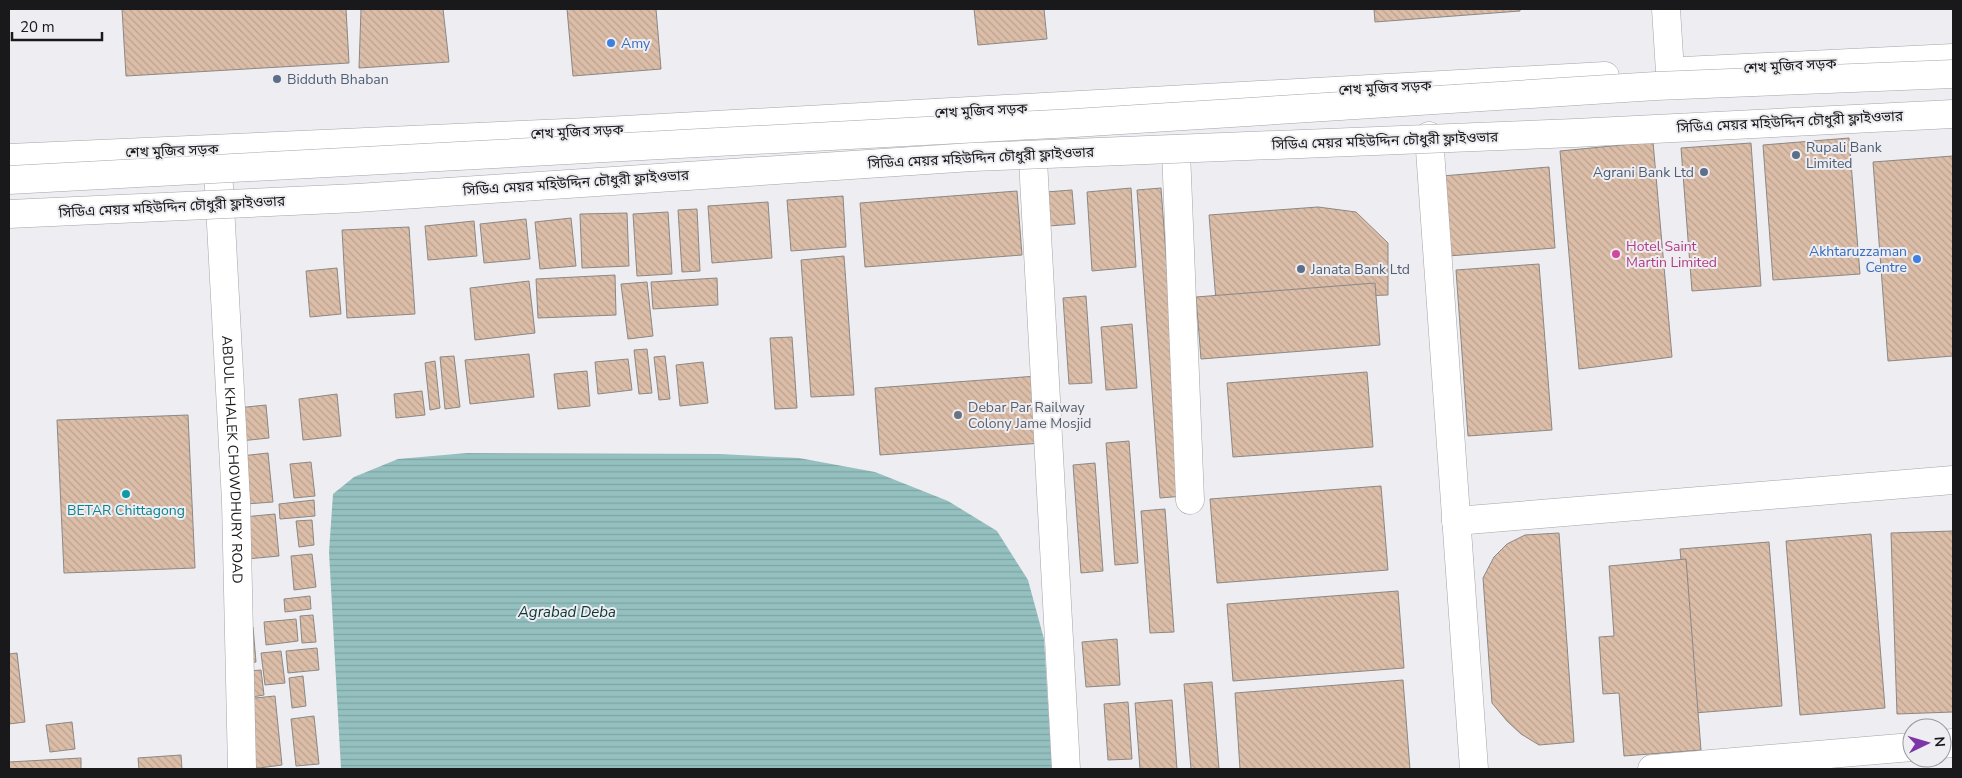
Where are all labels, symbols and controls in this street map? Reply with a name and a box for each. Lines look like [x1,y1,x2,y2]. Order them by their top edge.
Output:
scale bar [12,10,102,42]
text: 20 m [20,17,55,37]
place label: Amy [621,34,651,53]
marker: Amy [605,37,617,49]
street label: শেখ মুজিব সড়ক [1743,54,1838,78]
place label: Bidduth Bhaban [287,70,389,89]
marker: Bidduth Bhaban [271,73,283,85]
street label: শেখ মুজিব সড়ক [1338,76,1433,100]
street label: শেখ মুজিব সড়ক [934,99,1029,123]
street label: সিডিএ মেয়র মহিউদ্দিন চৌধুরী ফ্লাইওভার [1675,107,1904,137]
street label: শেখ মুজিব সড়ক [530,120,625,144]
street label: সিডিএ মেয়র মহিউদ্দিন চৌধুরী ফ্লাইওভার [1270,128,1499,154]
place label: Rupali Bank Limited [1806,138,1883,173]
street label: শেখ মুজিব সড়ক [125,140,220,162]
street label: সিডিএ মেয়র মহিউদ্দিন চৌধুরী ফ্লাইওভার [866,143,1095,173]
marker: Rupali Bank Limited [1790,149,1802,161]
place label: Agrani Bank Ltd [1593,163,1694,182]
street label: সিডিএ মেয়র মহিউদ্দিন চৌধুরী ফ্লাইওভার [461,166,690,200]
marker: Agrani Bank Ltd [1698,166,1710,178]
street label: সিডিএ মেয়র মহিউদ্দিন চৌধুরী ফ্লাইওভার [57,192,286,222]
place label: Hotel Saint Martin Limited [1626,237,1717,272]
place label: Akhtaruzzaman Centre [1809,242,1907,277]
marker: Hotel Saint Martin Limited [1610,248,1622,260]
marker: Akhtaruzzaman Centre [1911,253,1923,265]
place label: Janata Bank Ltd [1310,260,1410,279]
marker: Janata Bank Ltd [1295,263,1307,275]
street label: ABDUL KHALEK CHOWDHURY ROAD [218,335,247,584]
place label: Debar Par Railway Colony Jame Mosjid [968,398,1091,433]
marker: Debar Par Railway Colony Jame Mosjid [952,409,964,421]
marker: BETAR Chittagong [120,488,132,500]
place label: BETAR Chittagong [67,501,185,520]
water label: Agrabad Deba [517,602,616,622]
north arrow [1902,718,1952,768]
text: N [1930,736,1949,748]

